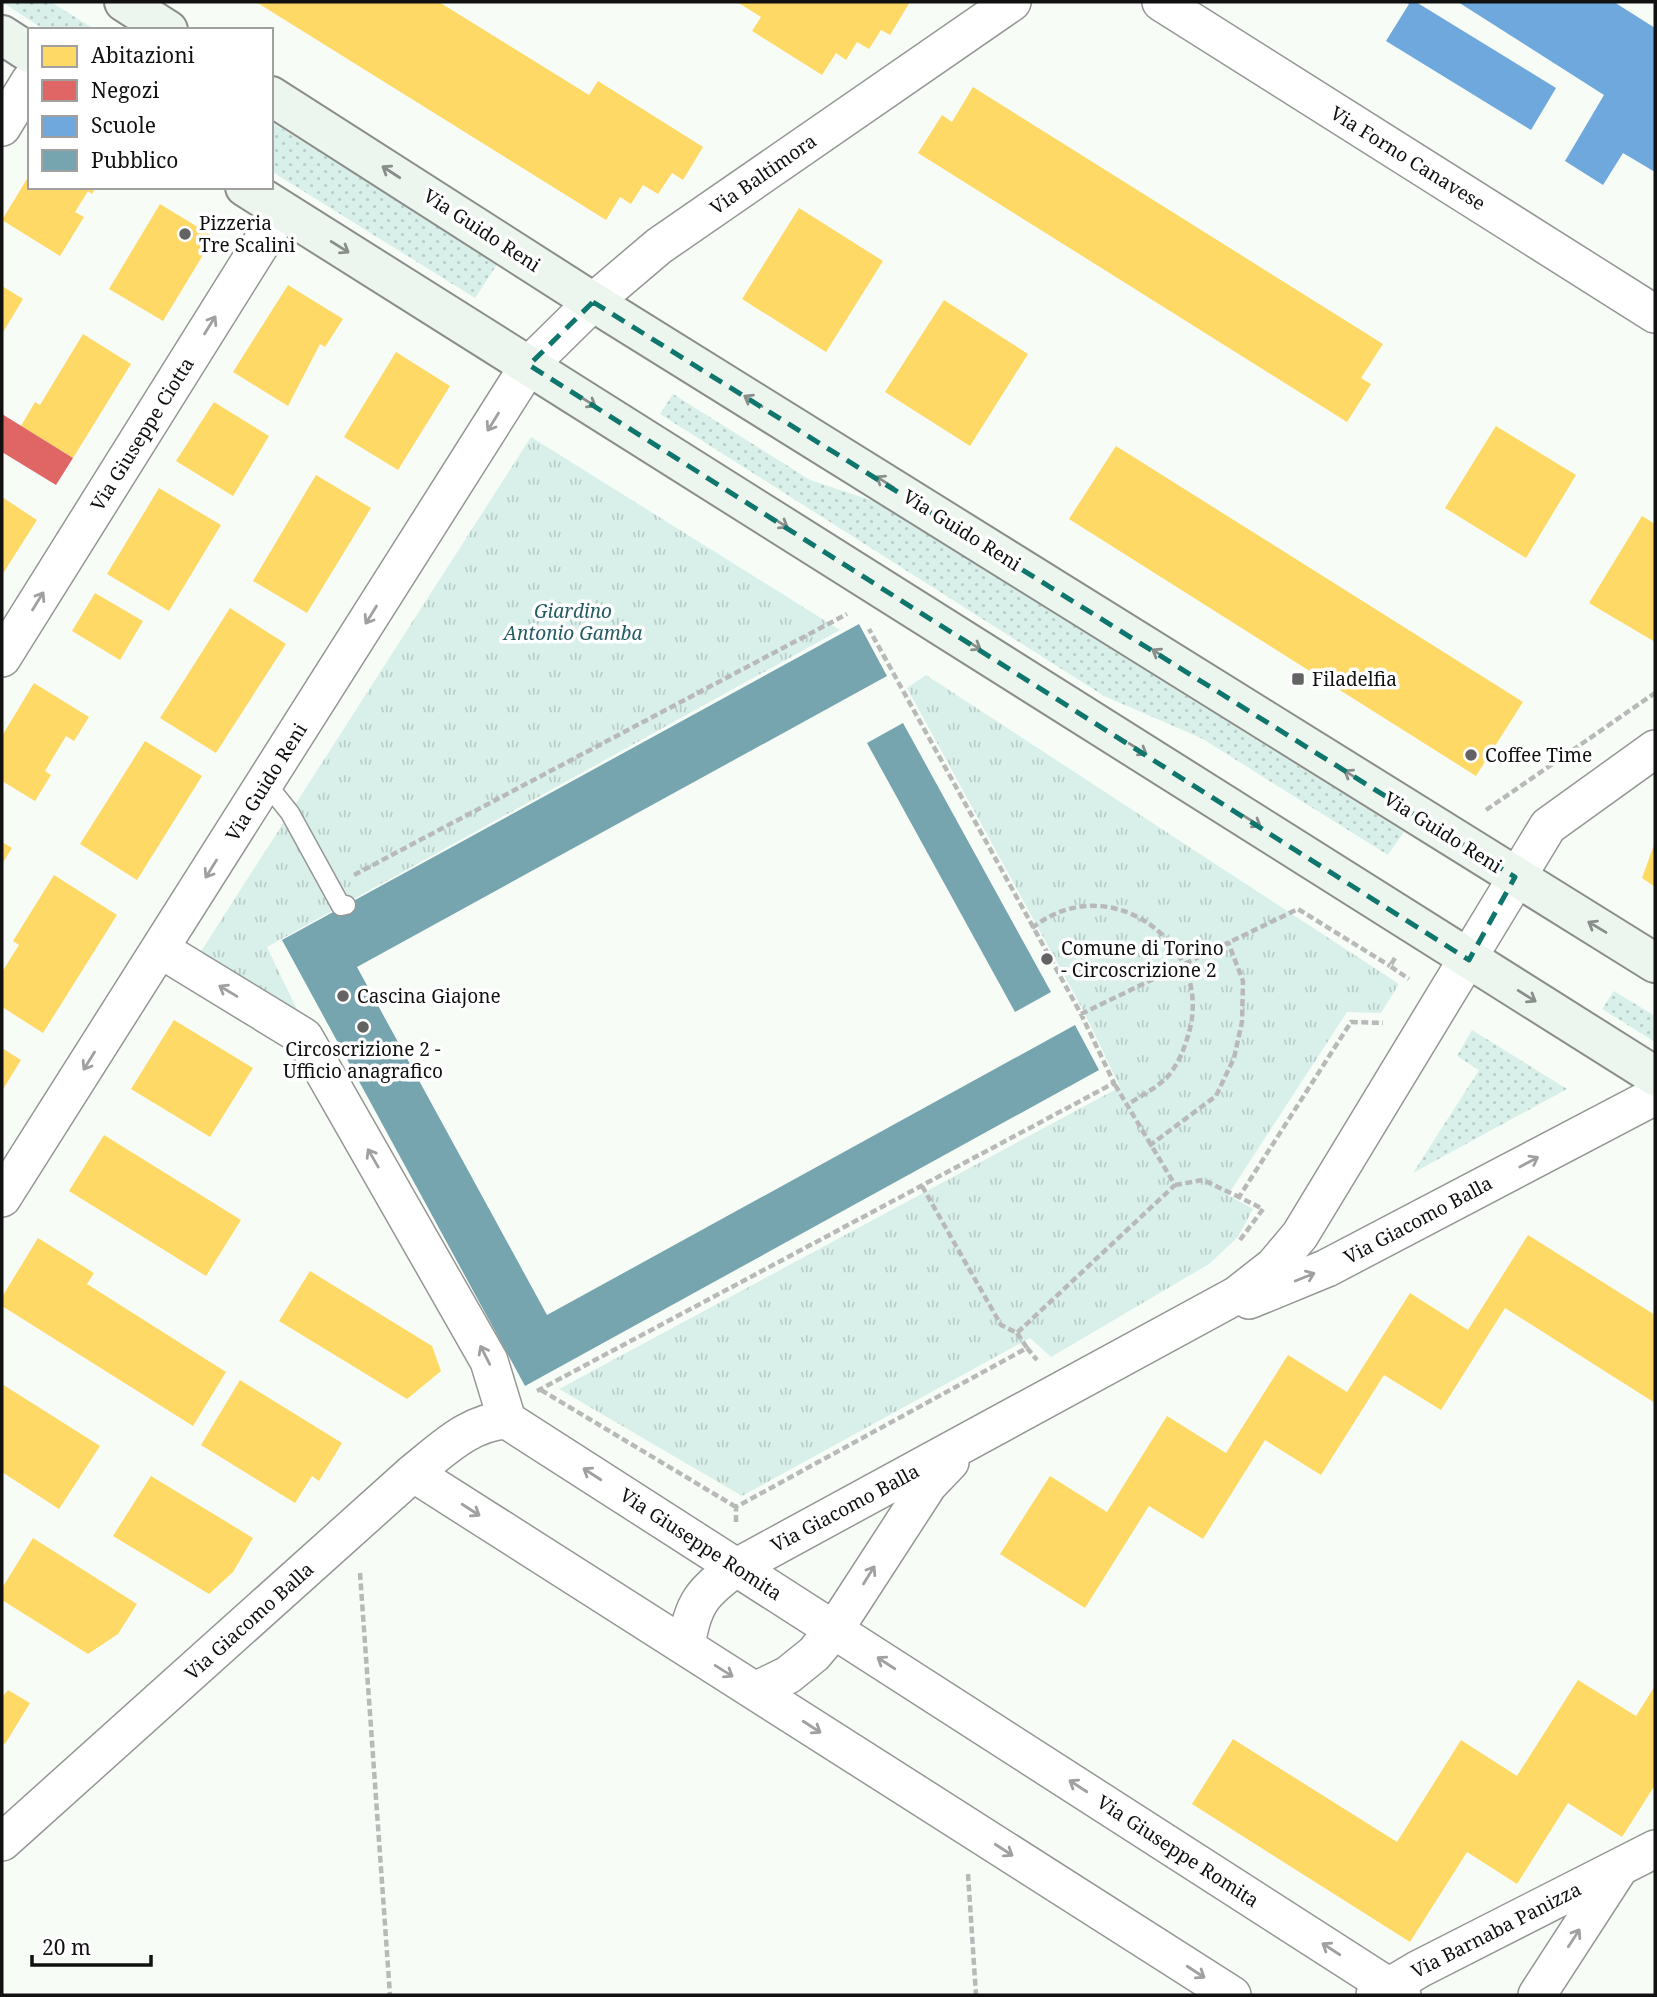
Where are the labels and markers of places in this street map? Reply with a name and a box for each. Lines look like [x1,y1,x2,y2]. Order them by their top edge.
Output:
place label: Pizzeria Tre Scalini [199,210,295,258]
marker: Pizzeria Tre Scalini [177,226,193,242]
place label: Filadelfia [1312,666,1397,692]
marker: Filadelfia [1290,671,1306,687]
place label: Coffee Time [1485,742,1592,768]
marker: Coffee Time [1463,747,1479,763]
place label: Comune di Torino - Circoscrizione 2 [1061,935,1224,983]
marker: Comune di Torino - Circoscrizione 2 [1039,951,1055,967]
place label: Cascina Giajone [357,983,501,1009]
marker: Cascina Giajone [335,988,351,1004]
marker: Circoscrizione 2 - Ufficio anagrafico [355,1019,371,1035]
place label: Circoscrizione 2 - Ufficio anagrafico [283,1036,443,1084]

